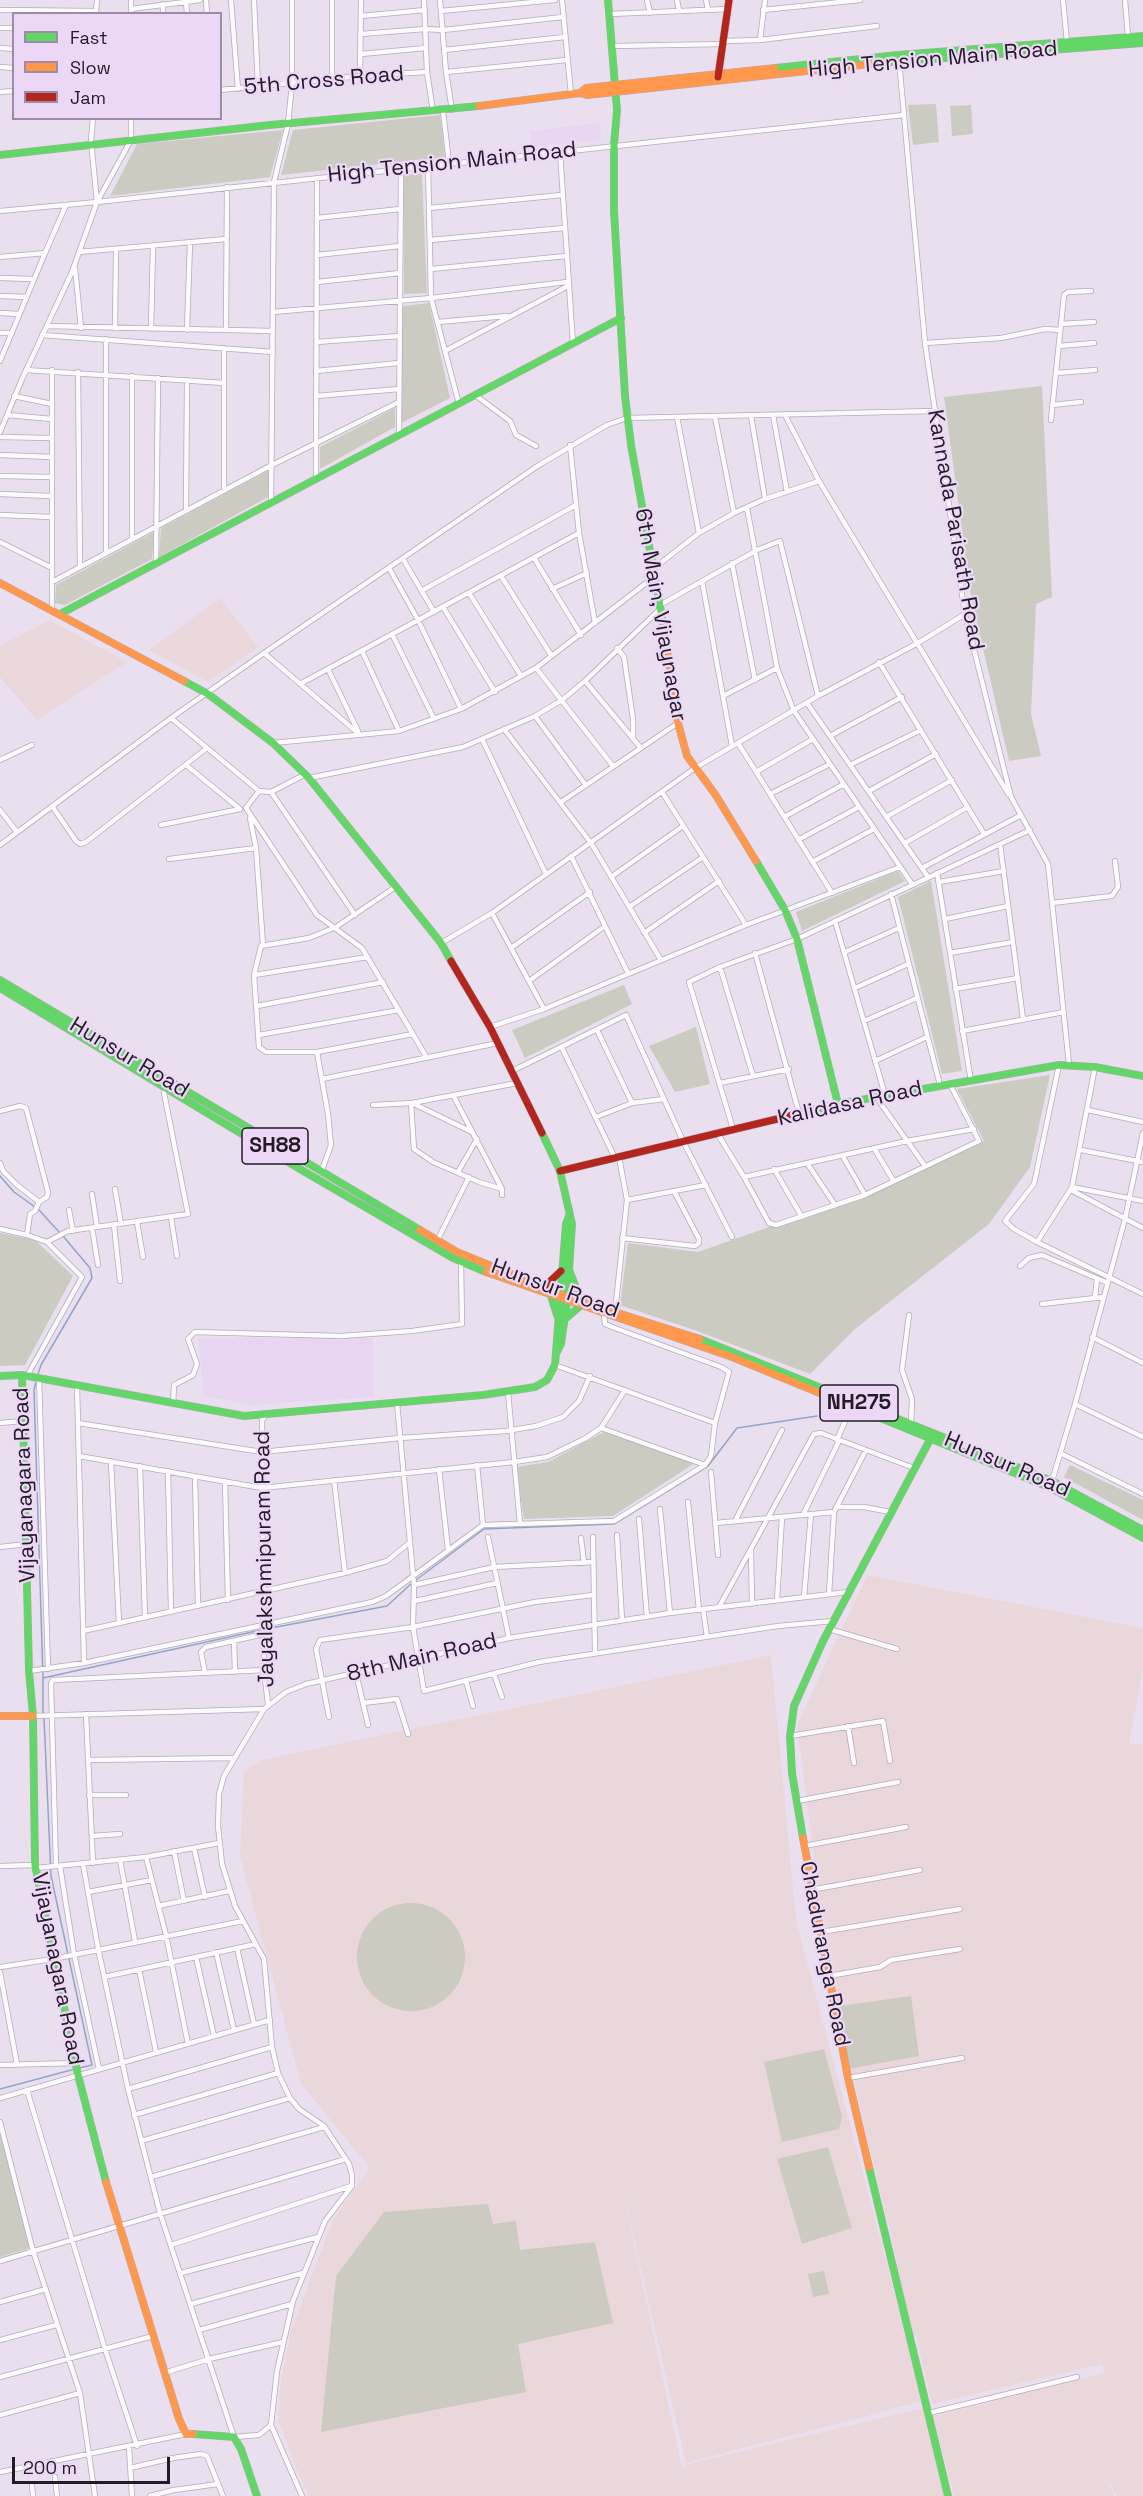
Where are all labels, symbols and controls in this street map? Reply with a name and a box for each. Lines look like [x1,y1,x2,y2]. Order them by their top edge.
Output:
legend [12,12,222,120]
text: Fast [70,26,107,49]
street label: High Tension Main Road [807,36,1059,84]
text: Slow [70,56,111,79]
street label: 5th Cross Road [243,61,405,101]
text: Jam [70,86,106,109]
street label: High Tension Main Road [326,137,578,189]
street label: Kannada Parisath Road [921,408,989,652]
street label: 6th Main, Vijaynagar [628,507,692,723]
street label: Hunsur Road [65,1012,193,1104]
street label: Kalidasa Road [775,1076,925,1132]
road number: SH88 [242,1128,308,1164]
street label: Hunsur Road [487,1254,623,1324]
road number: NH275 [820,1385,898,1421]
street label: Vijayanagara Road [8,1387,42,1583]
street label: Hunsur Road [940,1427,1074,1503]
street label: Jayalakshmipuram Road [250,1430,280,1688]
street label: 8th Main Road [344,1628,500,1688]
street label: Chaduranga Road [793,1859,855,2049]
street label: Vijayanagara Road [25,1870,89,2068]
scale bar [15,2445,172,2483]
text: 200 m [23,2456,77,2479]

